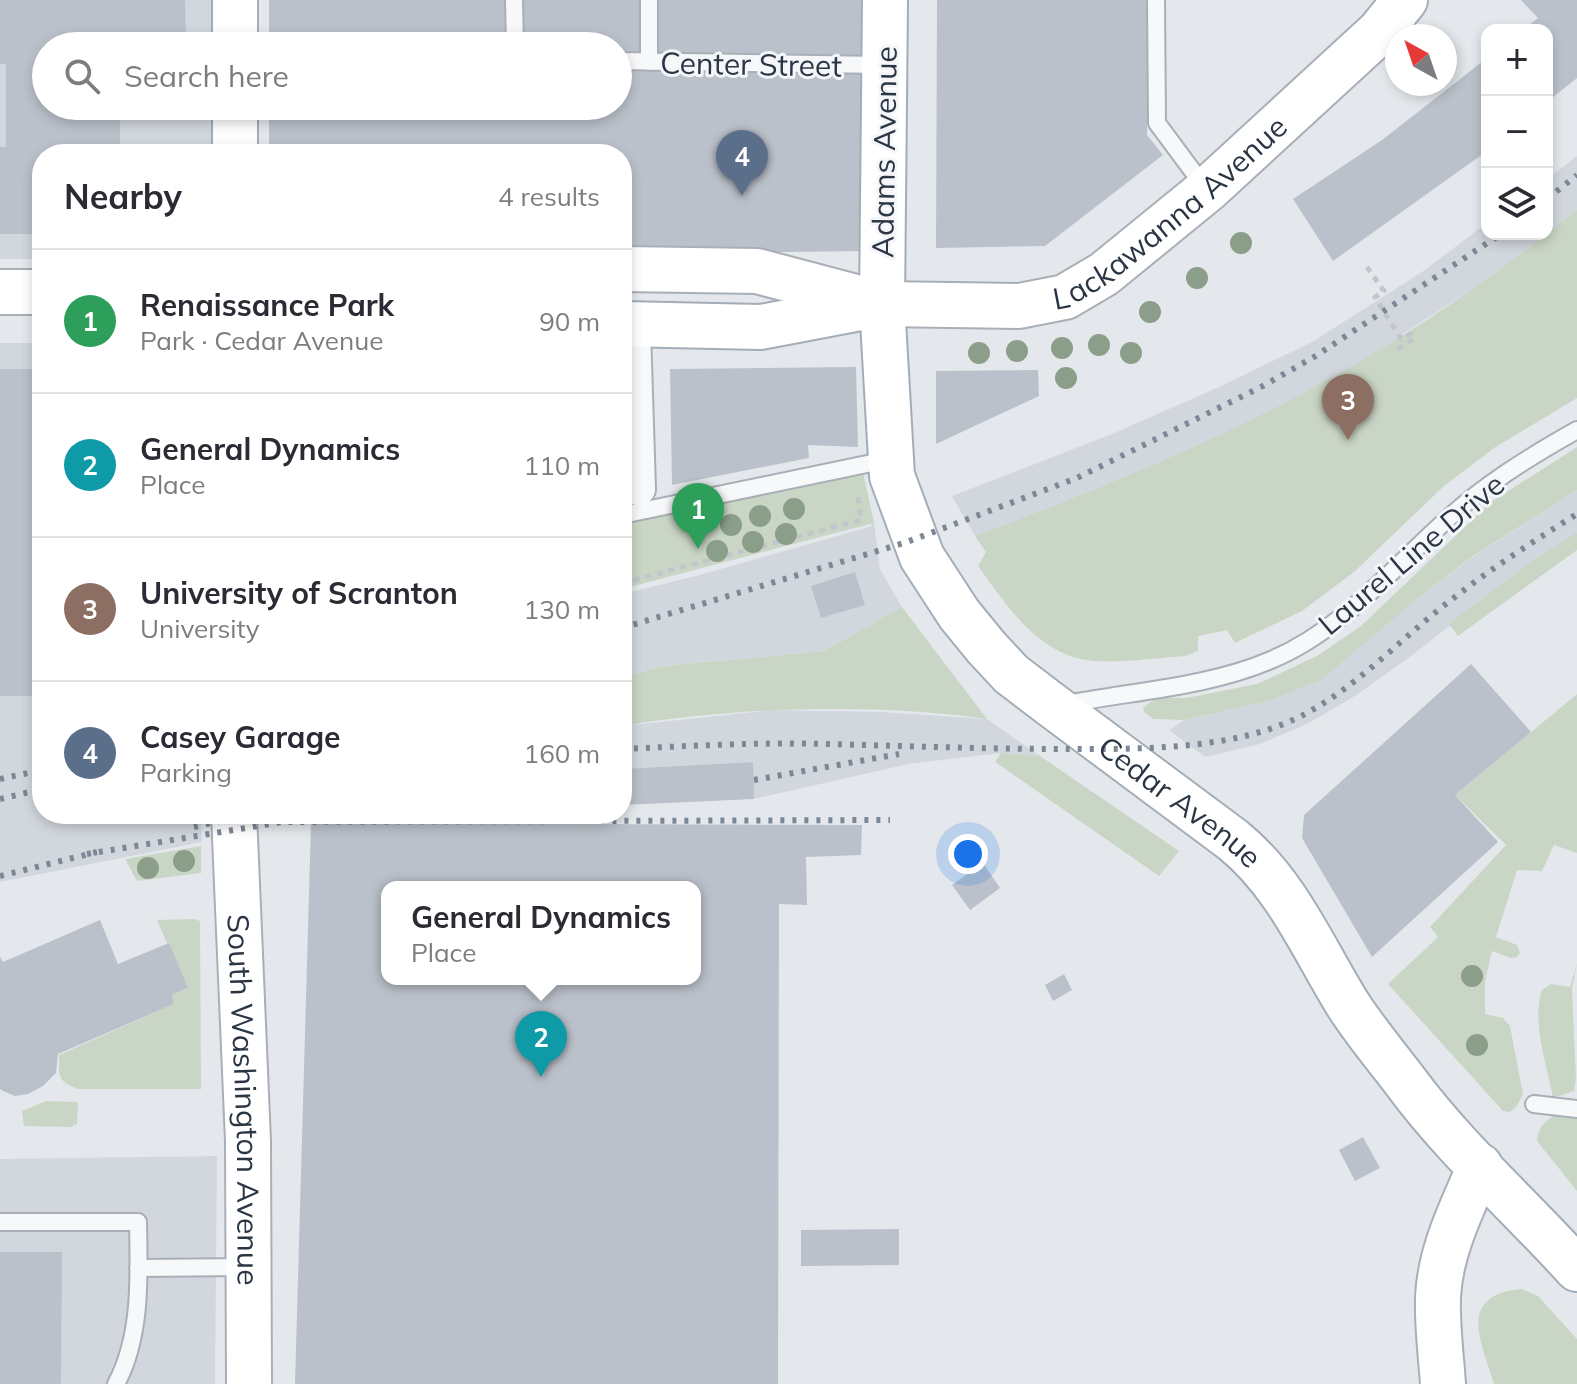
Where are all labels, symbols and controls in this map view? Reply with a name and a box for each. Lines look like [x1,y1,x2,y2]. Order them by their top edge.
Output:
north arrow [1385,24,1457,96]
map controls [1481,24,1553,240]
button: + [1481,24,1553,96]
search box [32,32,632,120]
street label: Center Street [660,43,842,85]
street label: Adams Avenue [863,46,905,258]
icon: search [60,54,104,98]
text: Search here [124,57,289,95]
button: − [1481,96,1553,168]
street label: Lackawanna Avenue [1050,107,1295,318]
pin: 4 [716,130,768,196]
button: layers [1481,168,1553,240]
text: Nearby [64,175,182,218]
text: 4 results [498,180,600,213]
text: Renaissance Park [140,286,394,324]
text: 1 [82,305,98,338]
text: 90 m [539,305,600,338]
text: Park · Cedar Avenue [140,324,383,357]
pin: 3 [1322,374,1374,440]
text: General Dynamics [140,430,400,468]
text: 2 [82,449,98,482]
text: 110 m [524,449,600,482]
street label: Laurel Line Drive [1310,465,1512,643]
text: Place [140,468,205,501]
pin: 1 [672,483,724,549]
text: University of Scranton [140,574,458,612]
text: 3 [82,593,98,626]
text: 130 m [524,593,600,626]
text: University [140,612,260,645]
text: Casey Garage [140,718,341,756]
street label: Cedar Avenue [1091,728,1270,875]
text: 4 [82,737,98,770]
text: 160 m [524,737,600,770]
text: Parking [140,756,232,789]
your location [948,834,988,874]
popup [381,881,701,985]
text: General Dynamics [411,898,671,936]
street label: South Washington Avenue [219,913,268,1286]
text: Place [411,936,476,969]
pin: 2 [515,1011,567,1077]

